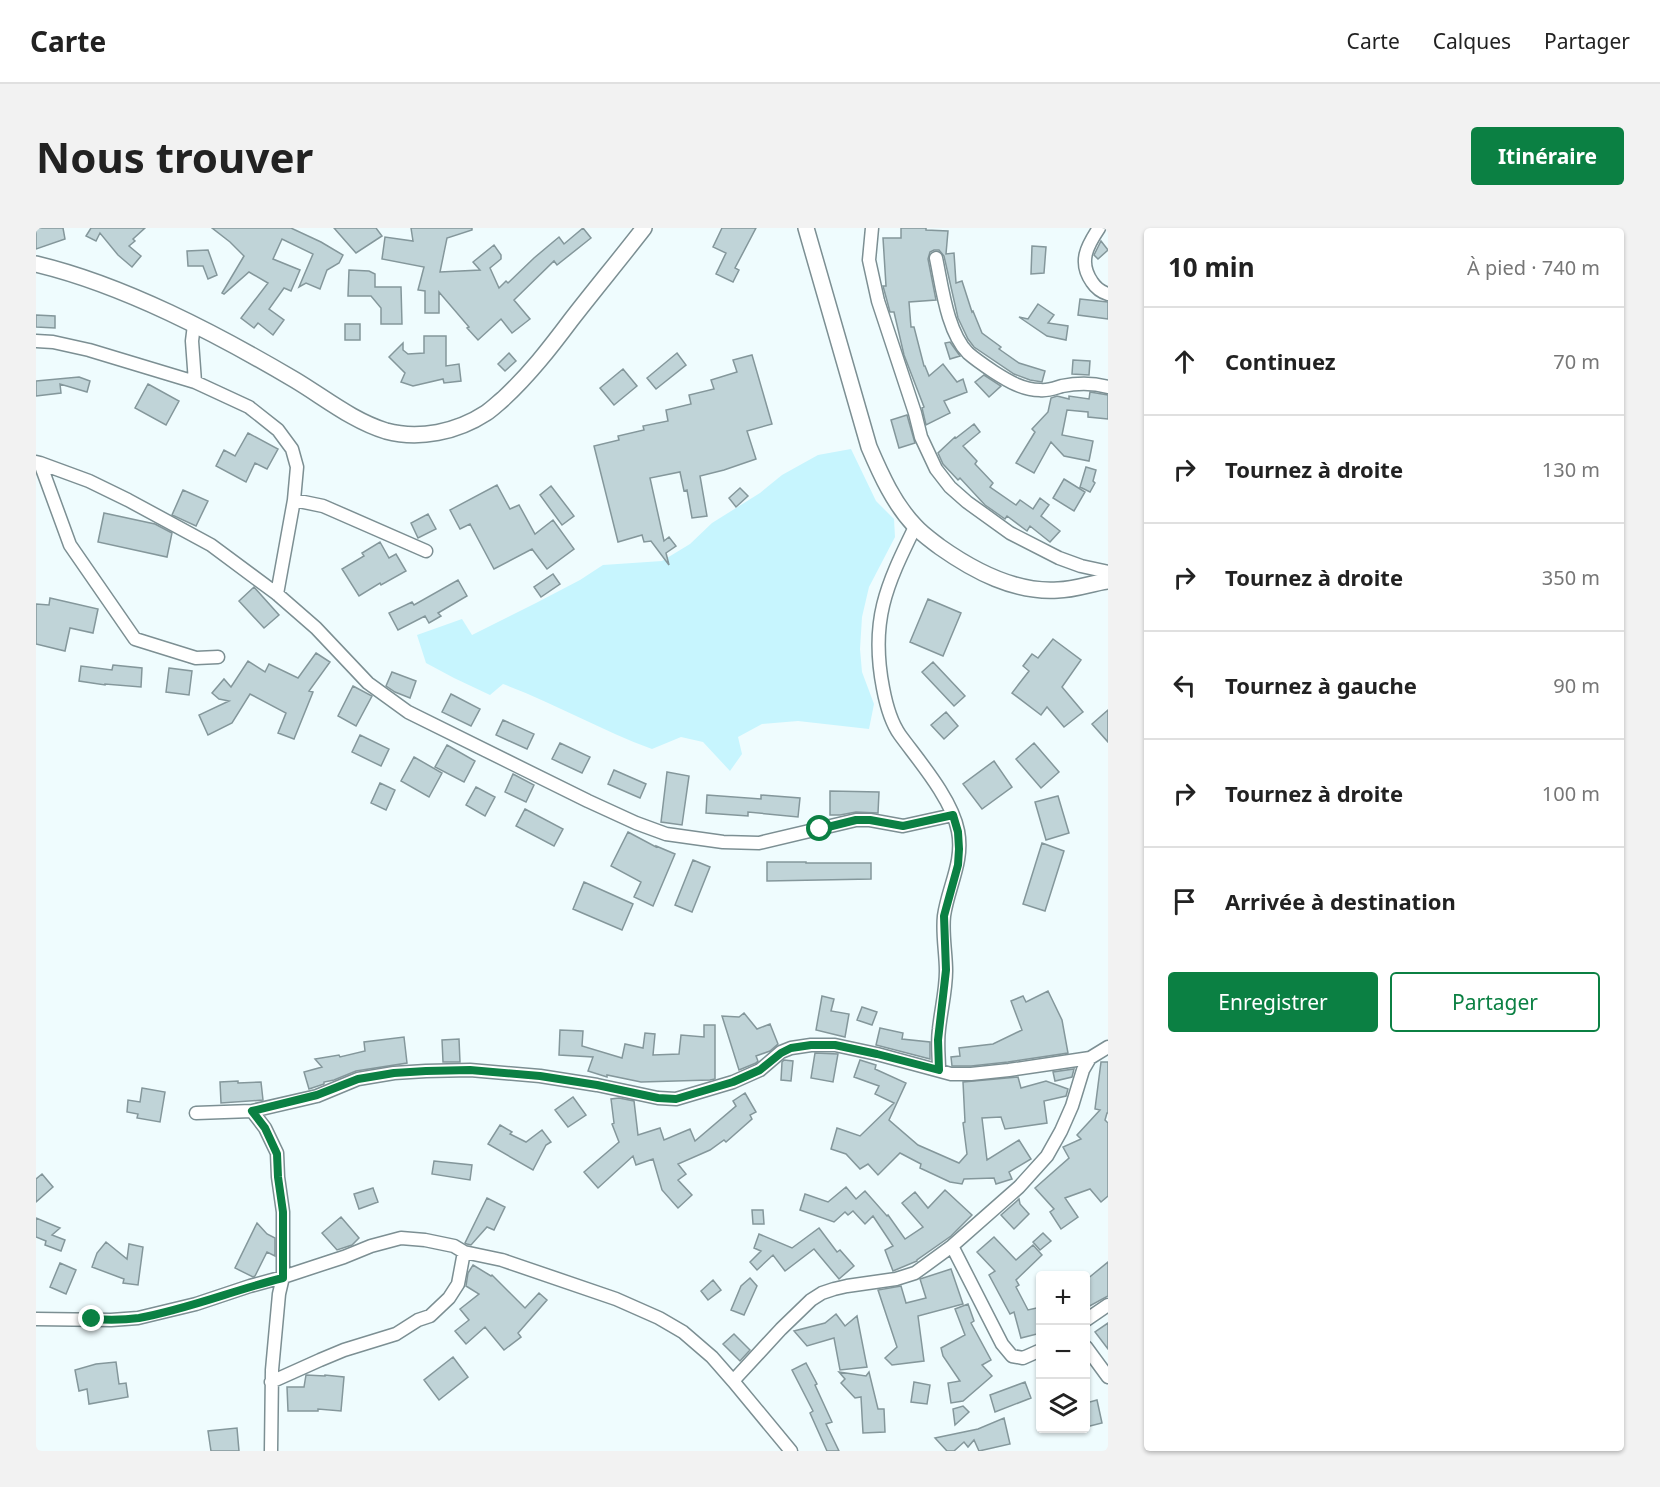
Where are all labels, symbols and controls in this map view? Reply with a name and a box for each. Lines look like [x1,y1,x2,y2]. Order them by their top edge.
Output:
text: Carte [30,22,106,60]
text: Carte [1347,27,1400,55]
text: Calques [1433,27,1511,55]
text: Partager [1544,27,1630,55]
button: Itinéraire [1471,127,1624,185]
text: Nous trouver [36,128,313,185]
text: 10 min [1168,249,1255,285]
text: À pied · 740 m [1467,254,1600,281]
icon: ahead [1168,345,1201,378]
text: Continuez [1225,346,1336,376]
text: 70 m [1553,348,1600,375]
icon: right [1168,453,1201,486]
text: Tournez à droite [1225,454,1403,484]
text: 130 m [1542,456,1600,483]
icon: right [1168,561,1201,594]
text: Tournez à droite [1225,562,1403,592]
text: 350 m [1542,564,1600,591]
icon: left [1168,669,1201,702]
text: Tournez à gauche [1225,670,1417,700]
text: 90 m [1553,672,1600,699]
icon: right [1168,777,1201,810]
text: Tournez à droite [1225,778,1403,808]
text: 100 m [1542,780,1600,807]
route start [806,815,832,841]
icon: arrive [1168,885,1201,918]
text: Arrivée à destination [1225,886,1456,916]
button: Enregistrer [1168,972,1378,1032]
button: Partager [1390,972,1600,1032]
map controls [1036,1271,1090,1433]
button: + [1036,1271,1090,1325]
route end [78,1305,104,1331]
button: − [1036,1325,1090,1379]
button: layers [1036,1379,1090,1433]

